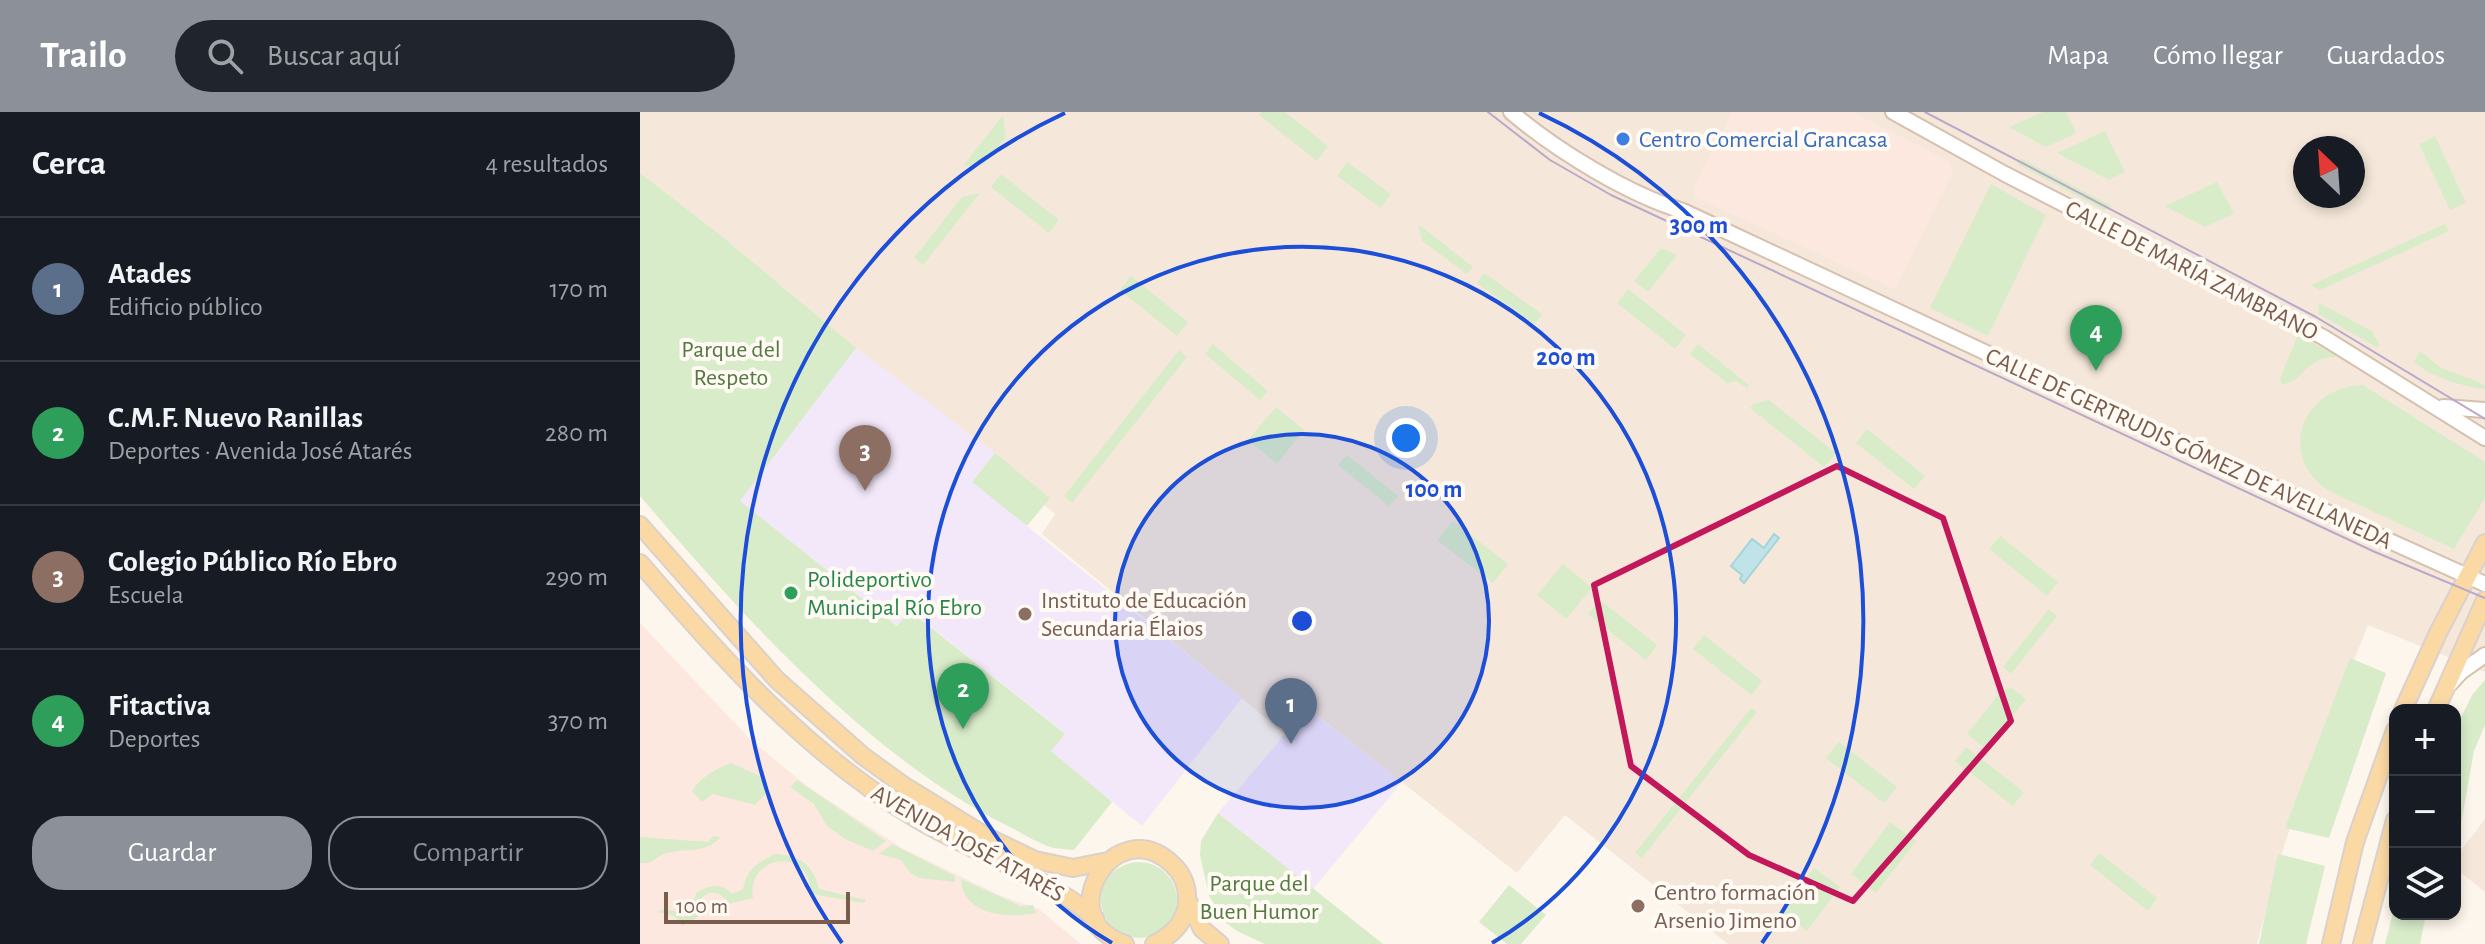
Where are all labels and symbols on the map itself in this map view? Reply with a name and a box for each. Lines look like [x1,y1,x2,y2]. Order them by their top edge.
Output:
place label: Centro Comercial Grancasa [1639,128,1888,152]
marker: Centro Comercial Grancasa [1614,130,1632,148]
north arrow [2293,136,2365,208]
street label: CALLE DE MARÍA ZAMBRANO [2061,195,2323,345]
text: 300 m [1670,214,1728,238]
pin: 4 [2070,305,2122,371]
park label: Parque del Respeto [681,338,781,390]
street label: CALLE DE GERTRUDIS GÓMEZ DE AVELLANEDA [1982,342,2396,554]
text: 200 m [1536,346,1596,370]
your location [1386,418,1426,458]
pin: 3 [839,425,891,491]
text: 100 m [1406,478,1462,502]
place label: Polideportivo Municipal Río Ebro [807,568,982,620]
marker: Polideportivo Municipal Río Ebro [782,584,800,602]
place label: Instituto de Educación Secundaria Élaios [1041,589,1247,641]
marker: Instituto de Educación Secundaria Élaios [1016,605,1034,623]
centre of rings [1288,607,1316,635]
pin: 2 [937,663,989,729]
pin: 1 [1265,678,1317,744]
street label: AVENIDA JOSÉ ATARÉS [867,779,1069,907]
park label: Parque del Buen Humor [1199,872,1319,924]
place label: Centro formación Arsenio Jimeno [1654,881,1816,933]
scale bar [664,888,850,924]
marker: Centro formación Arsenio Jimeno [1629,897,1647,915]

